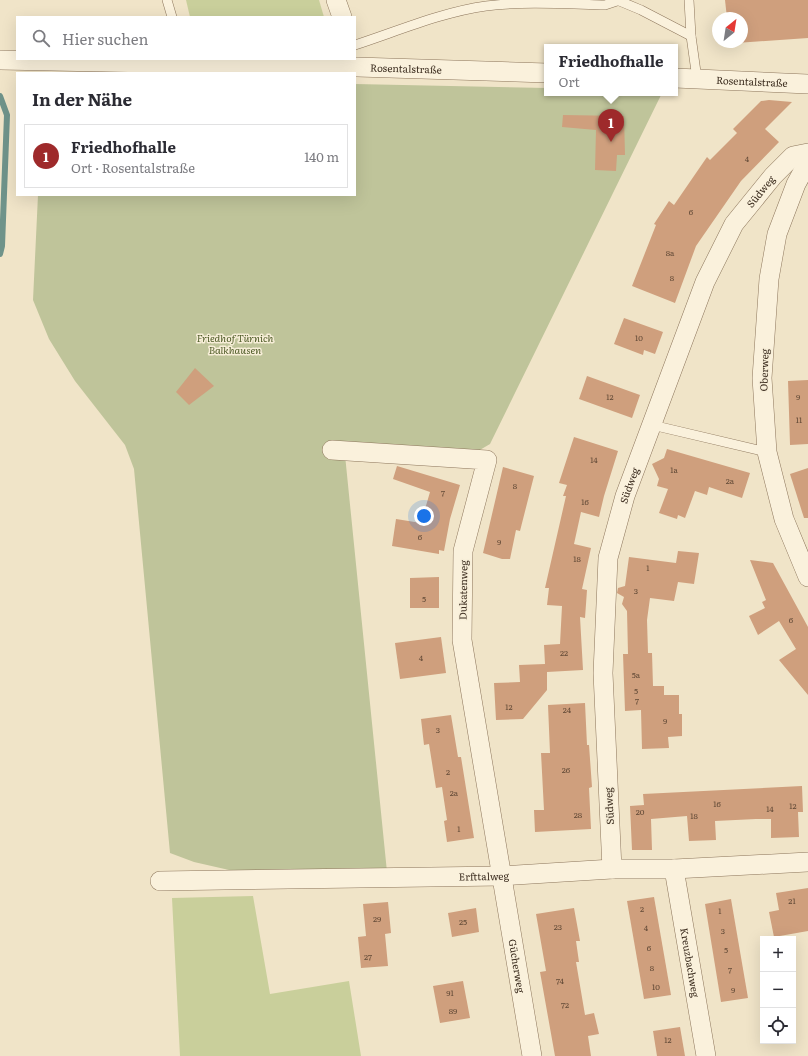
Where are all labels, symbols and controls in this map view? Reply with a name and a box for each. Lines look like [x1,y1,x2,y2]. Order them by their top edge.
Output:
north arrow [712,12,748,48]
search box [16,16,356,60]
icon: search [30,27,52,49]
text: Hier suchen [62,27,148,50]
popup [544,44,678,96]
text: Friedhofhalle [559,49,663,72]
street label: Rosentalstraße [370,59,442,77]
text: Ort [559,72,580,91]
street label: Rosentalstraße [716,72,788,90]
text: In der Nähe [32,86,132,111]
pin: 1 [598,109,624,142]
text: Friedhofhalle [71,135,176,158]
text: 1 [43,147,49,166]
text: 140 m [304,147,339,166]
house number: 4 [745,153,750,164]
text: Ort · Rosentalstraße [71,158,195,177]
street label: Südweg [743,171,778,210]
house number: 6 [689,206,694,217]
house number: 8a [666,247,675,258]
house number: 8 [670,272,675,283]
park label: Friedhof Türnich Balkhausen [197,330,273,357]
house number: 10 [635,332,643,343]
street label: Oberweg [755,348,772,392]
house number: 12 [606,391,614,402]
house number: 9 [796,391,800,402]
house number: 11 [796,414,803,425]
house number: 14 [590,454,598,465]
house number: 1a [670,464,678,475]
street label: Südweg [615,465,642,505]
house number: 2a [726,475,735,486]
house number: 8 [513,480,518,491]
house number: 7 [441,487,445,498]
house number: 16 [581,496,589,507]
your location [414,506,434,526]
house number: 6 [418,531,423,542]
house number: 9 [497,536,501,547]
house number: 18 [573,553,581,564]
street label: Dukatenweg [454,560,471,620]
house number: 1 [646,562,650,573]
house number: 3 [634,585,638,596]
house number: 5 [422,593,426,604]
house number: 6 [789,614,794,625]
house number: 22 [560,647,568,658]
house number: 4 [419,652,424,663]
house number: 5a [632,669,641,680]
house number: 5 [634,685,638,696]
house number: 7 [635,695,639,706]
house number: 12 [505,701,513,712]
house number: 24 [563,704,572,715]
house number: 9 [663,715,667,726]
house number: 3 [436,724,440,735]
house number: 26 [562,764,571,775]
house number: 2 [446,766,450,777]
house number: 2a [450,787,459,798]
street label: Südweg [600,787,617,825]
house number: 16 [713,798,721,809]
house number: 12 [789,800,797,811]
house number: 14 [766,803,774,814]
house number: 20 [636,806,645,817]
house number: 28 [574,809,583,820]
house number: 18 [690,810,698,821]
house number: 1 [457,823,461,834]
street label: Erfttalweg [459,867,510,884]
house number: 21 [788,895,796,906]
house number: 2 [640,903,644,914]
house number: 1 [718,905,722,916]
house number: 29 [373,913,381,924]
house number: 25 [459,916,467,927]
house number: 23 [554,921,562,932]
house number: 4 [644,922,649,933]
house number: 3 [721,925,725,936]
street label: Kreuzbachweg [677,927,704,999]
map controls [760,936,796,1044]
button: + [760,936,796,972]
street label: Gücherweg [505,938,529,994]
house number: 6 [647,942,652,953]
house number: 5 [724,944,728,955]
house number: 27 [364,951,372,962]
house number: 8 [650,962,655,973]
house number: 7 [728,964,732,975]
button: − [760,972,796,1008]
house number: 74 [556,975,565,986]
house number: 10 [652,981,660,992]
house number: 9 [731,984,735,995]
house number: 91 [446,987,454,998]
house number: 72 [561,999,569,1010]
house number: 89 [449,1005,457,1016]
button: locate [760,1008,796,1044]
house number: 12 [664,1034,672,1045]

